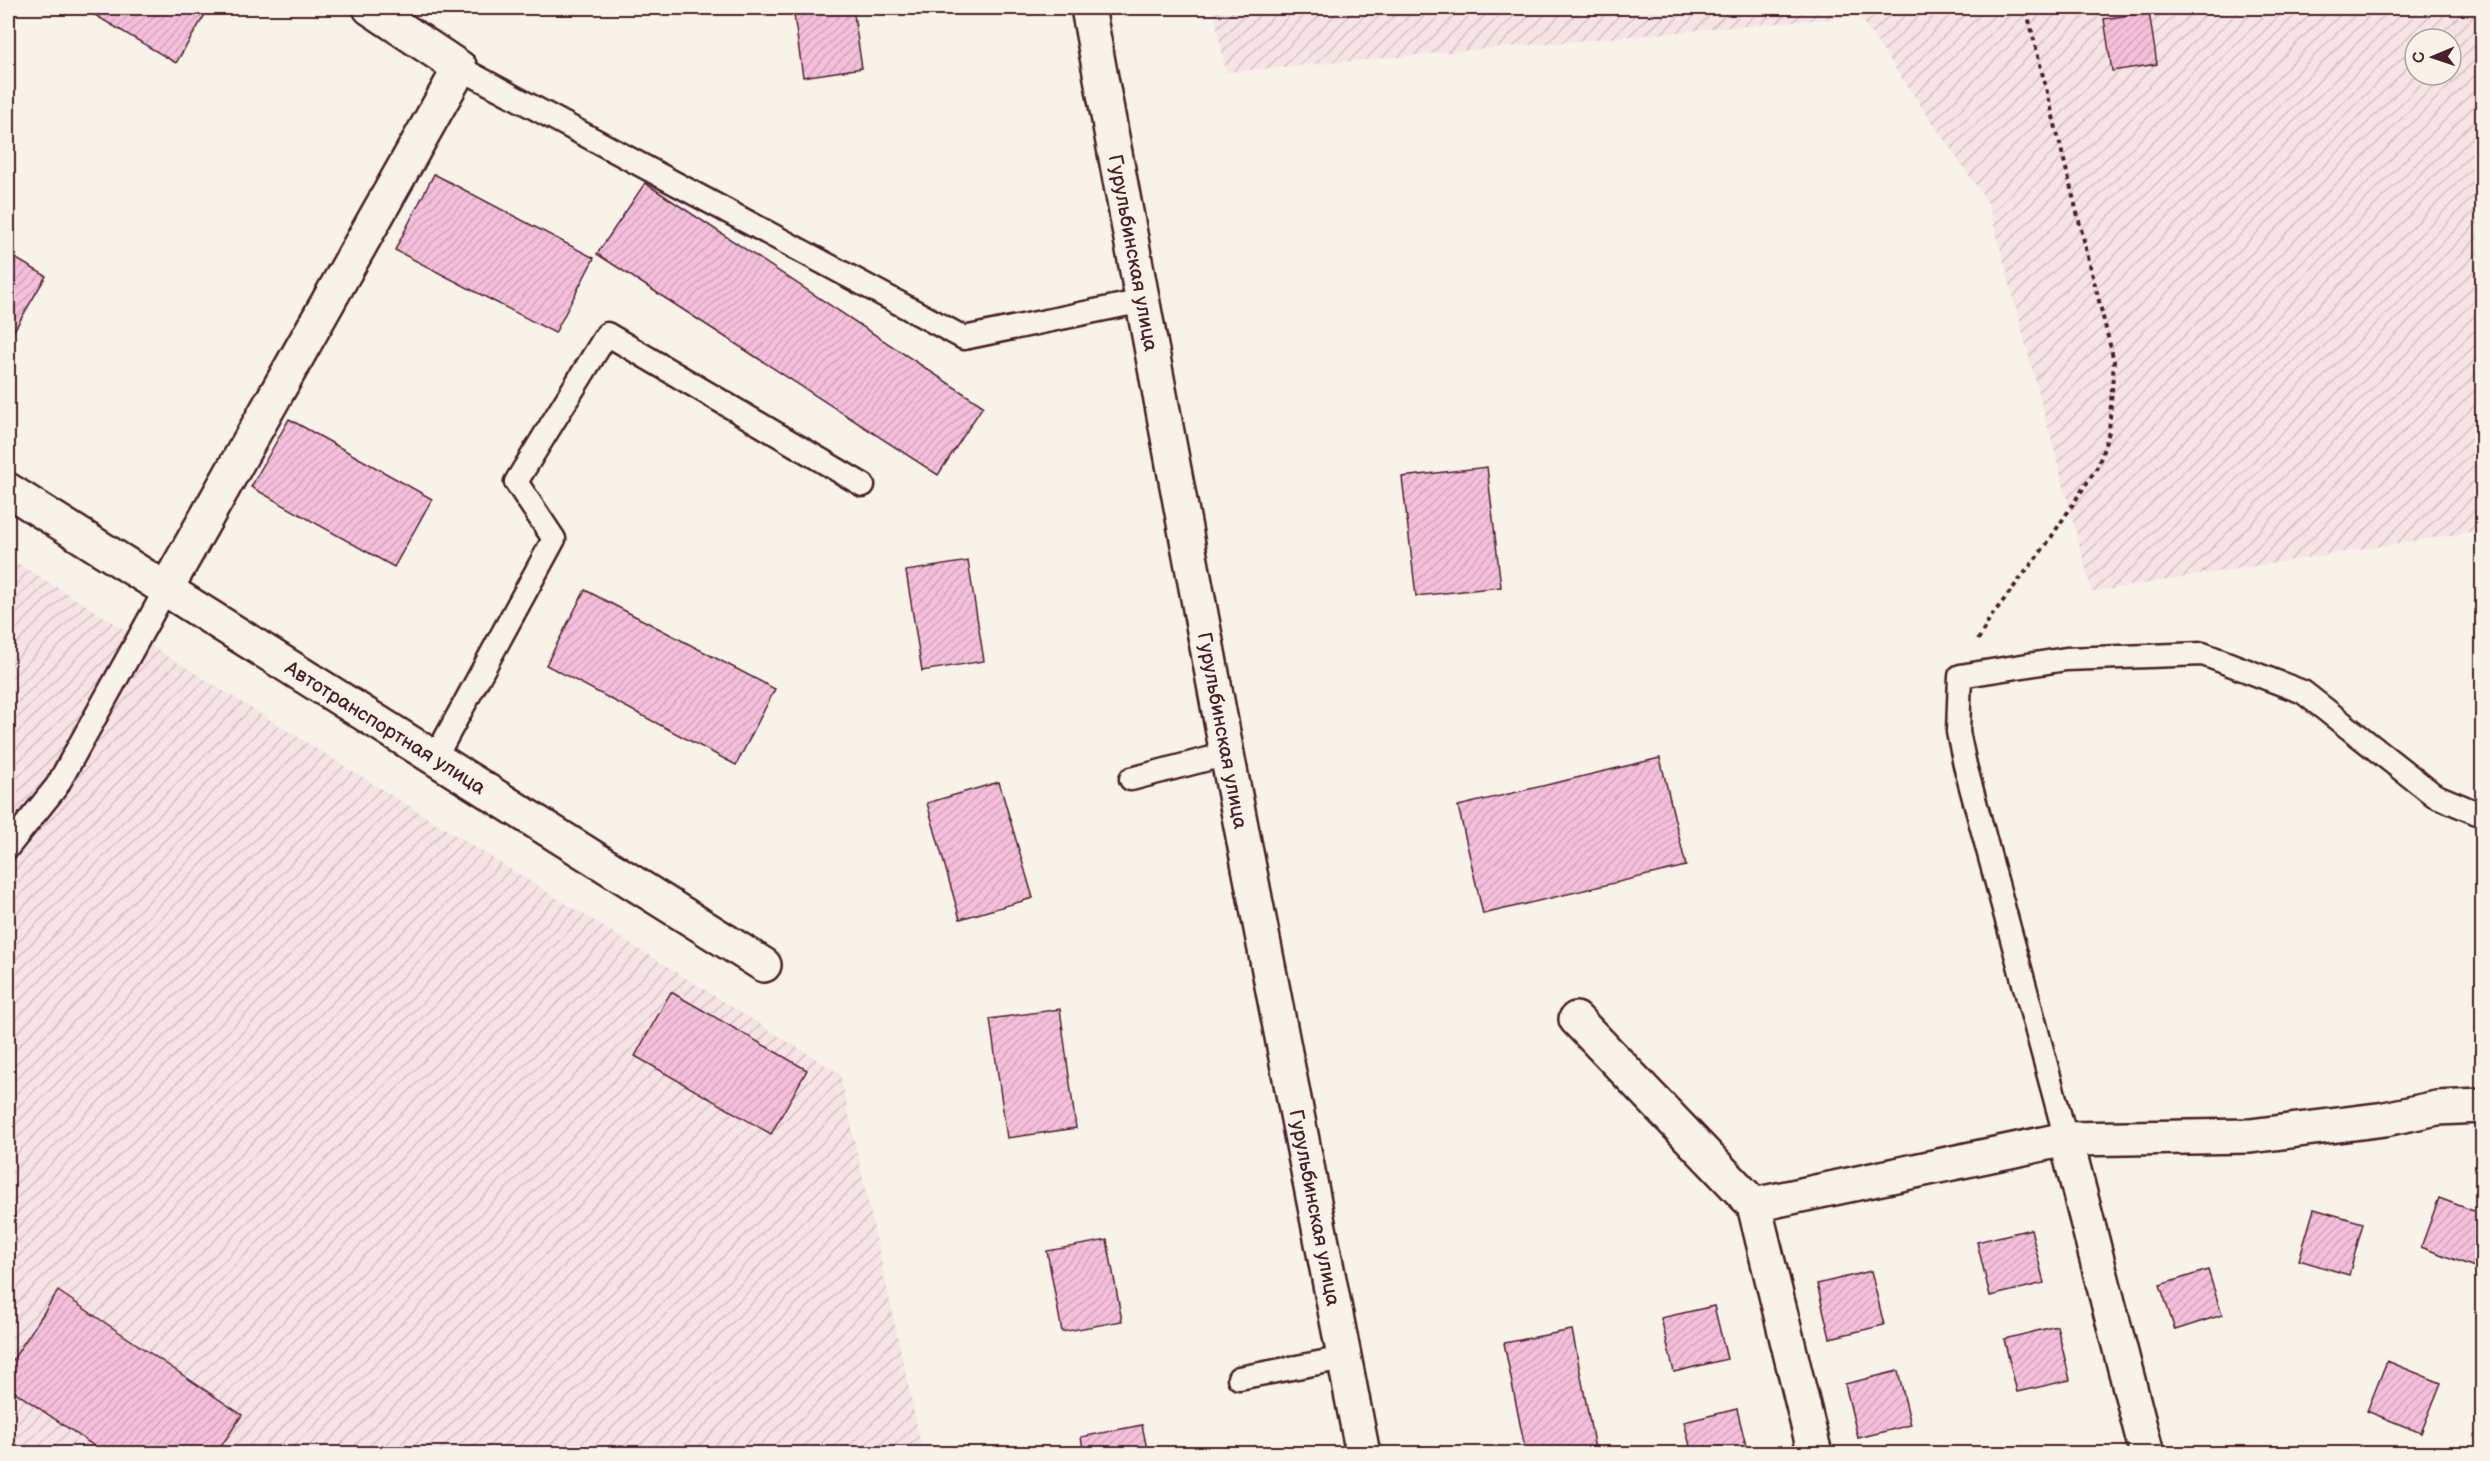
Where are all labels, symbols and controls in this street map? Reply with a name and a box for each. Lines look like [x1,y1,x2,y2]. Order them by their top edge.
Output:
north arrow [2403,27,2463,87]
text: С [2410,52,2429,63]
street label: Гурульбинская улица [1103,153,1163,353]
street label: Гурульбинская улица [1192,631,1252,831]
street label: Автотранспортная улица [279,656,490,800]
street label: Гурульбинская улица [1283,1108,1345,1308]

